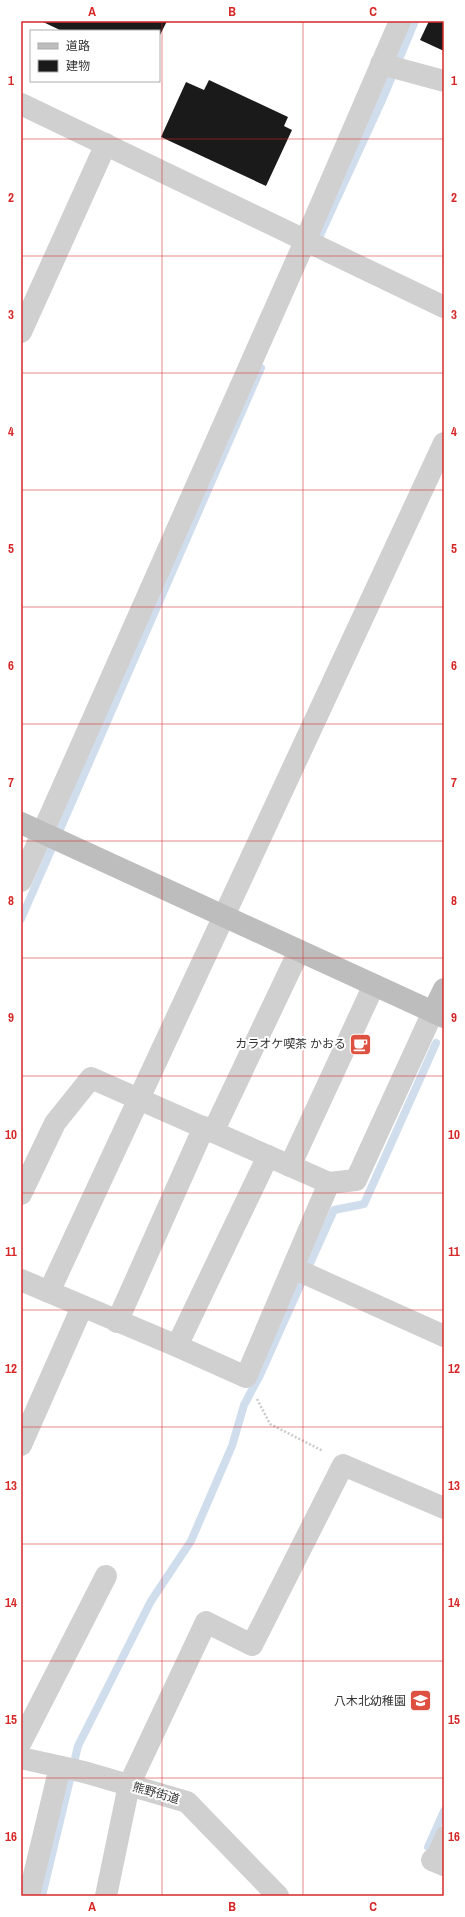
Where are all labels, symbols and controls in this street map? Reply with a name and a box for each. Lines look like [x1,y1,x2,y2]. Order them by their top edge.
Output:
text: A [88,3,96,20]
text: B [228,3,236,20]
text: C [369,3,377,20]
legend [30,30,160,82]
text: 道路 [66,38,90,54]
text: 建物 [66,58,90,74]
text: 1 [8,72,14,89]
text: 1 [451,72,457,89]
text: 2 [8,189,14,206]
text: 2 [451,189,457,206]
text: 3 [8,306,14,323]
text: 3 [451,306,457,323]
text: 4 [8,423,14,440]
text: 4 [451,423,457,440]
text: 5 [8,540,14,557]
text: 5 [451,540,457,557]
text: 6 [8,657,14,674]
text: 6 [451,657,457,674]
text: 7 [8,774,14,791]
text: 7 [451,774,457,791]
text: 8 [8,892,14,909]
text: 8 [451,892,457,909]
text: 9 [8,1009,14,1026]
text: 9 [451,1009,457,1026]
cafe icon: カラオケ喫茶 かおる [348,1031,374,1057]
place label: カラオケ喫茶 かおる [235,1036,346,1052]
text: 10 [5,1126,17,1143]
text: 10 [448,1126,460,1143]
text: 11 [5,1243,17,1260]
text: 11 [448,1243,460,1260]
text: 12 [5,1360,17,1377]
text: 12 [448,1360,460,1377]
text: 13 [5,1477,17,1494]
text: 13 [448,1477,460,1494]
text: 14 [5,1594,17,1611]
text: 14 [448,1594,460,1611]
school or university icon: 八木北幼稚園 [408,1688,434,1714]
place label: 八木北幼稚園 [334,1693,406,1709]
text: 15 [5,1711,17,1728]
text: 15 [448,1711,460,1728]
street label: 熊野街道 [131,1779,181,1807]
text: 16 [5,1828,17,1845]
text: 16 [448,1828,460,1845]
text: A [88,1898,96,1915]
text: B [228,1898,236,1915]
text: C [369,1898,377,1915]

